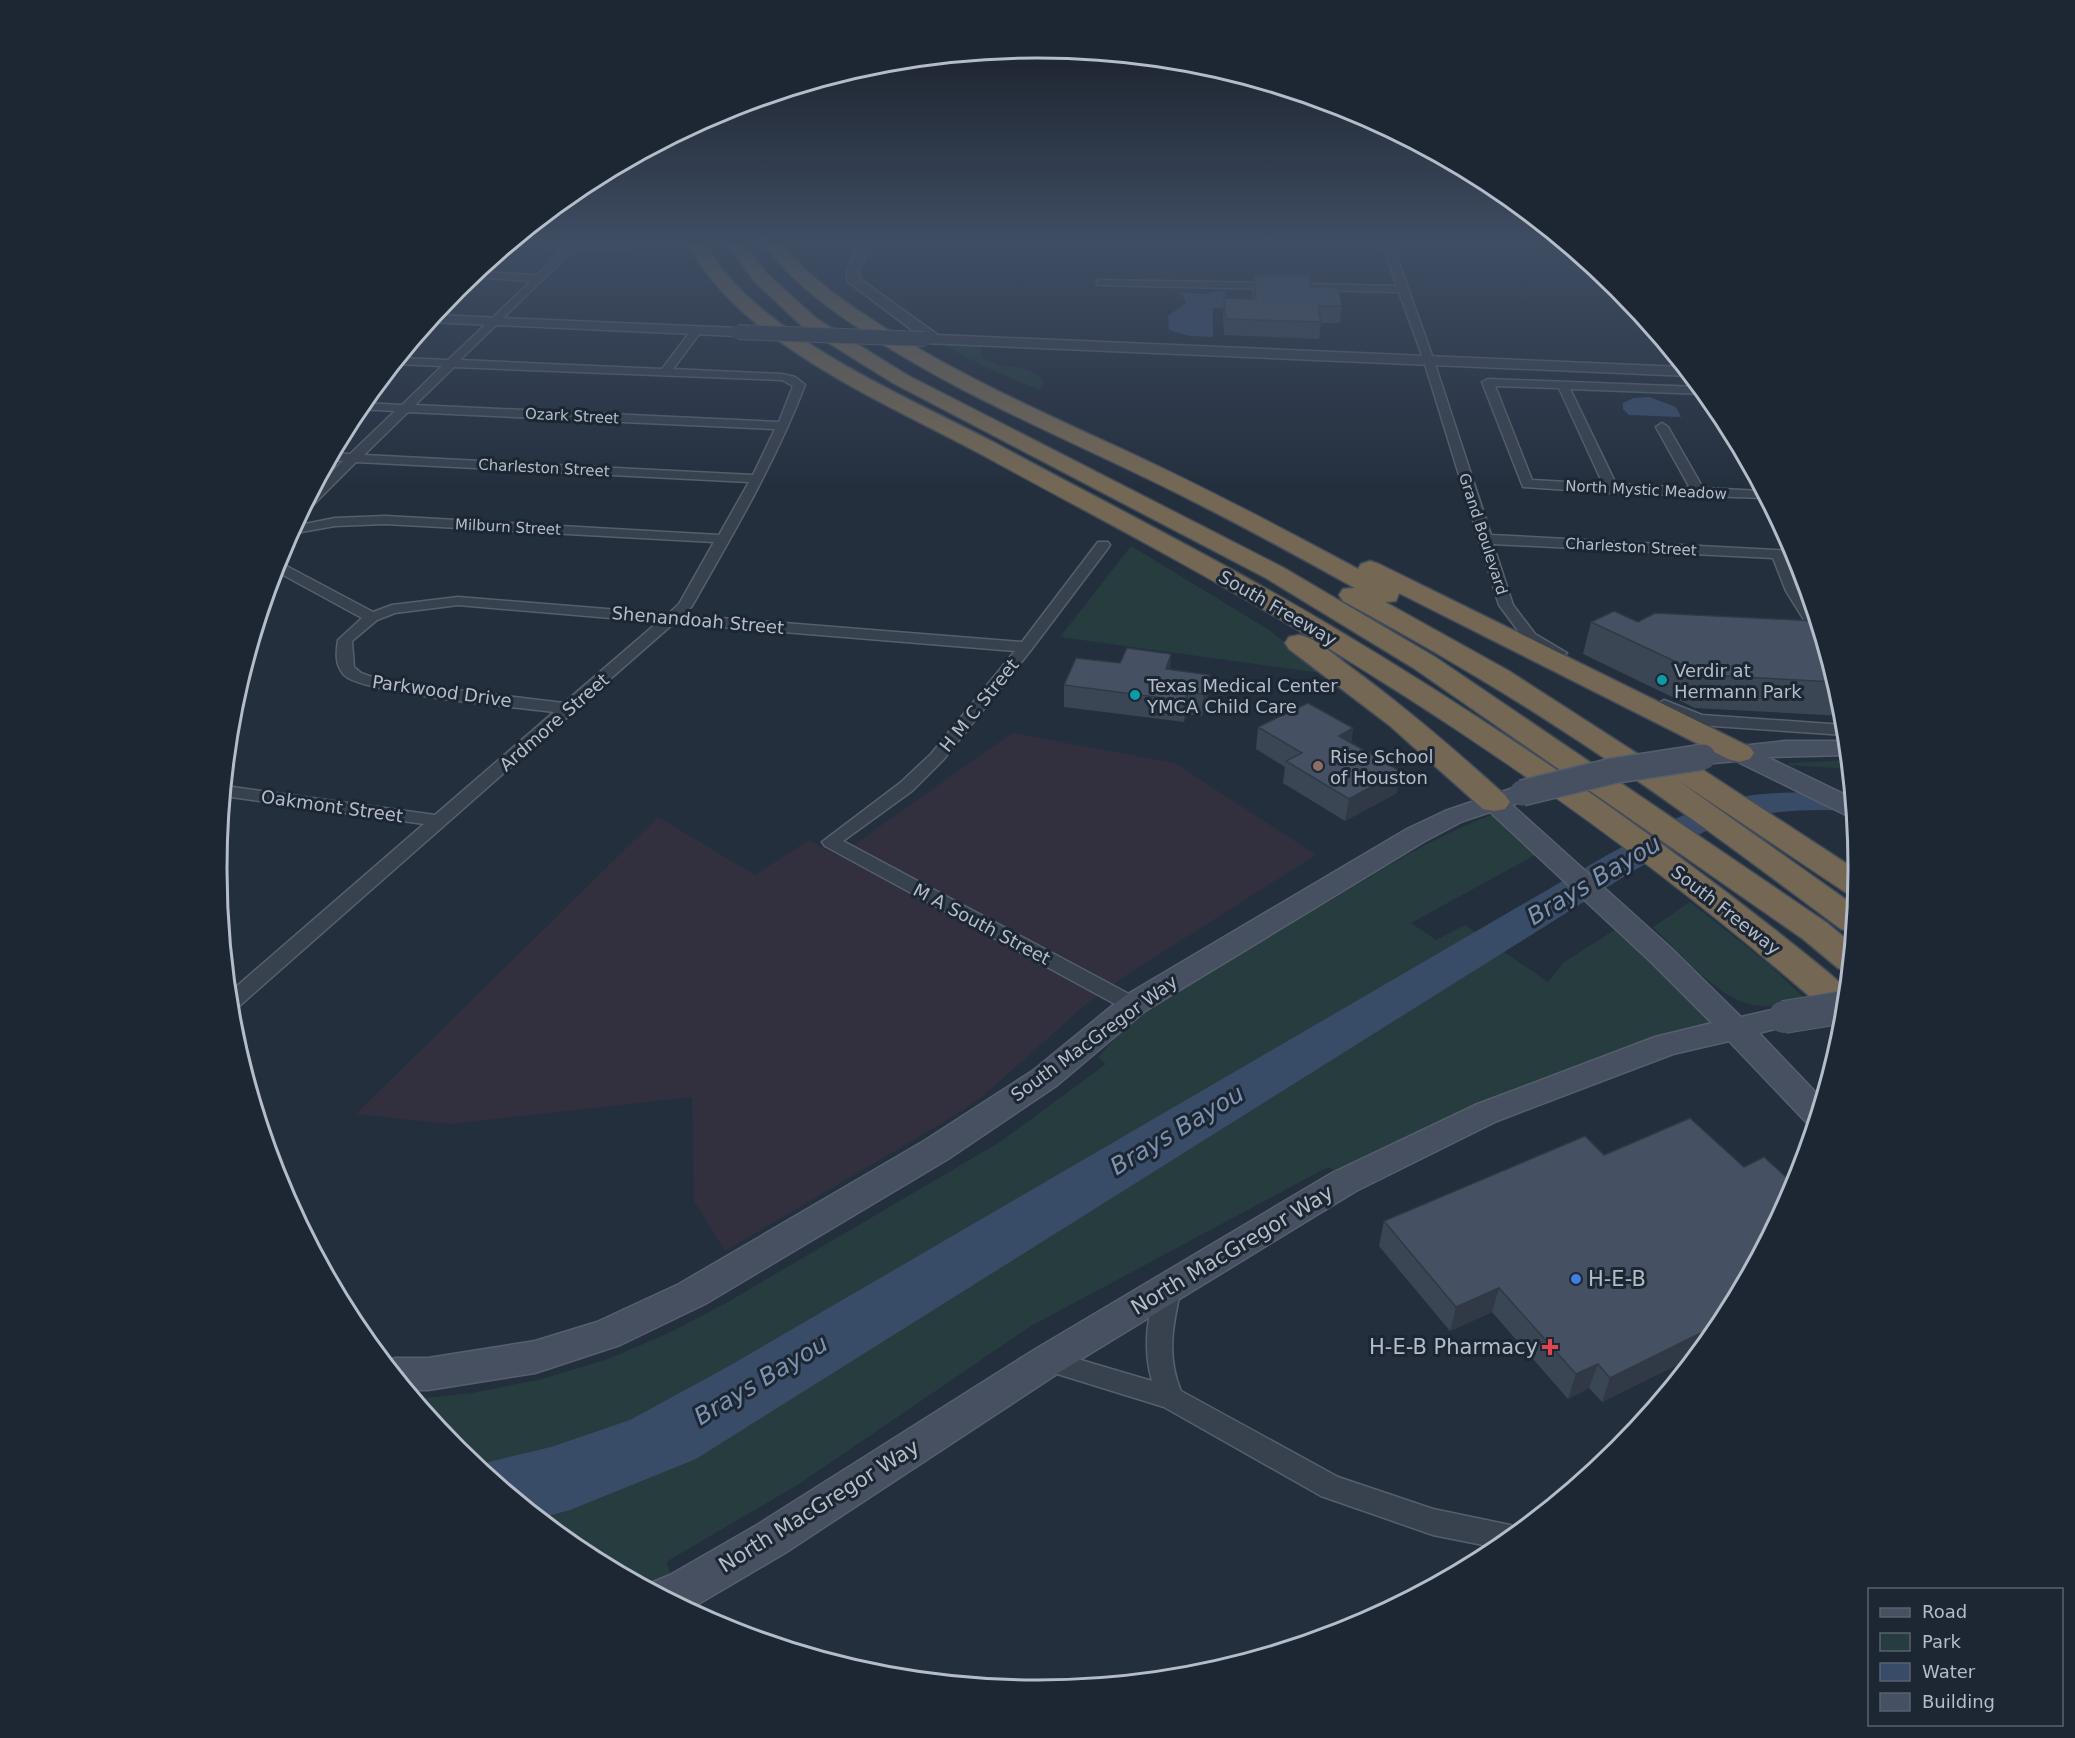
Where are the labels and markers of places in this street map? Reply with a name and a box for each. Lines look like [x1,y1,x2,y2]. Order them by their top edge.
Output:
place label: Verdir at Hermann Park [1674,660,1802,702]
marker: Verdir at Hermann Park [1655,673,1669,687]
place label: Texas Medical Center YMCA Child Care [1146,675,1338,717]
marker: Texas Medical Center YMCA Child Care [1128,688,1142,702]
place label: Rise School of Houston [1330,746,1433,788]
marker: Rise School of Houston [1311,759,1325,773]
place label: H-E-B [1588,1267,1646,1291]
marker: H-E-B [1569,1272,1583,1286]
place label: H-E-B Pharmacy [1369,1335,1538,1359]
marker: H-E-B Pharmacy [1543,1340,1557,1354]

